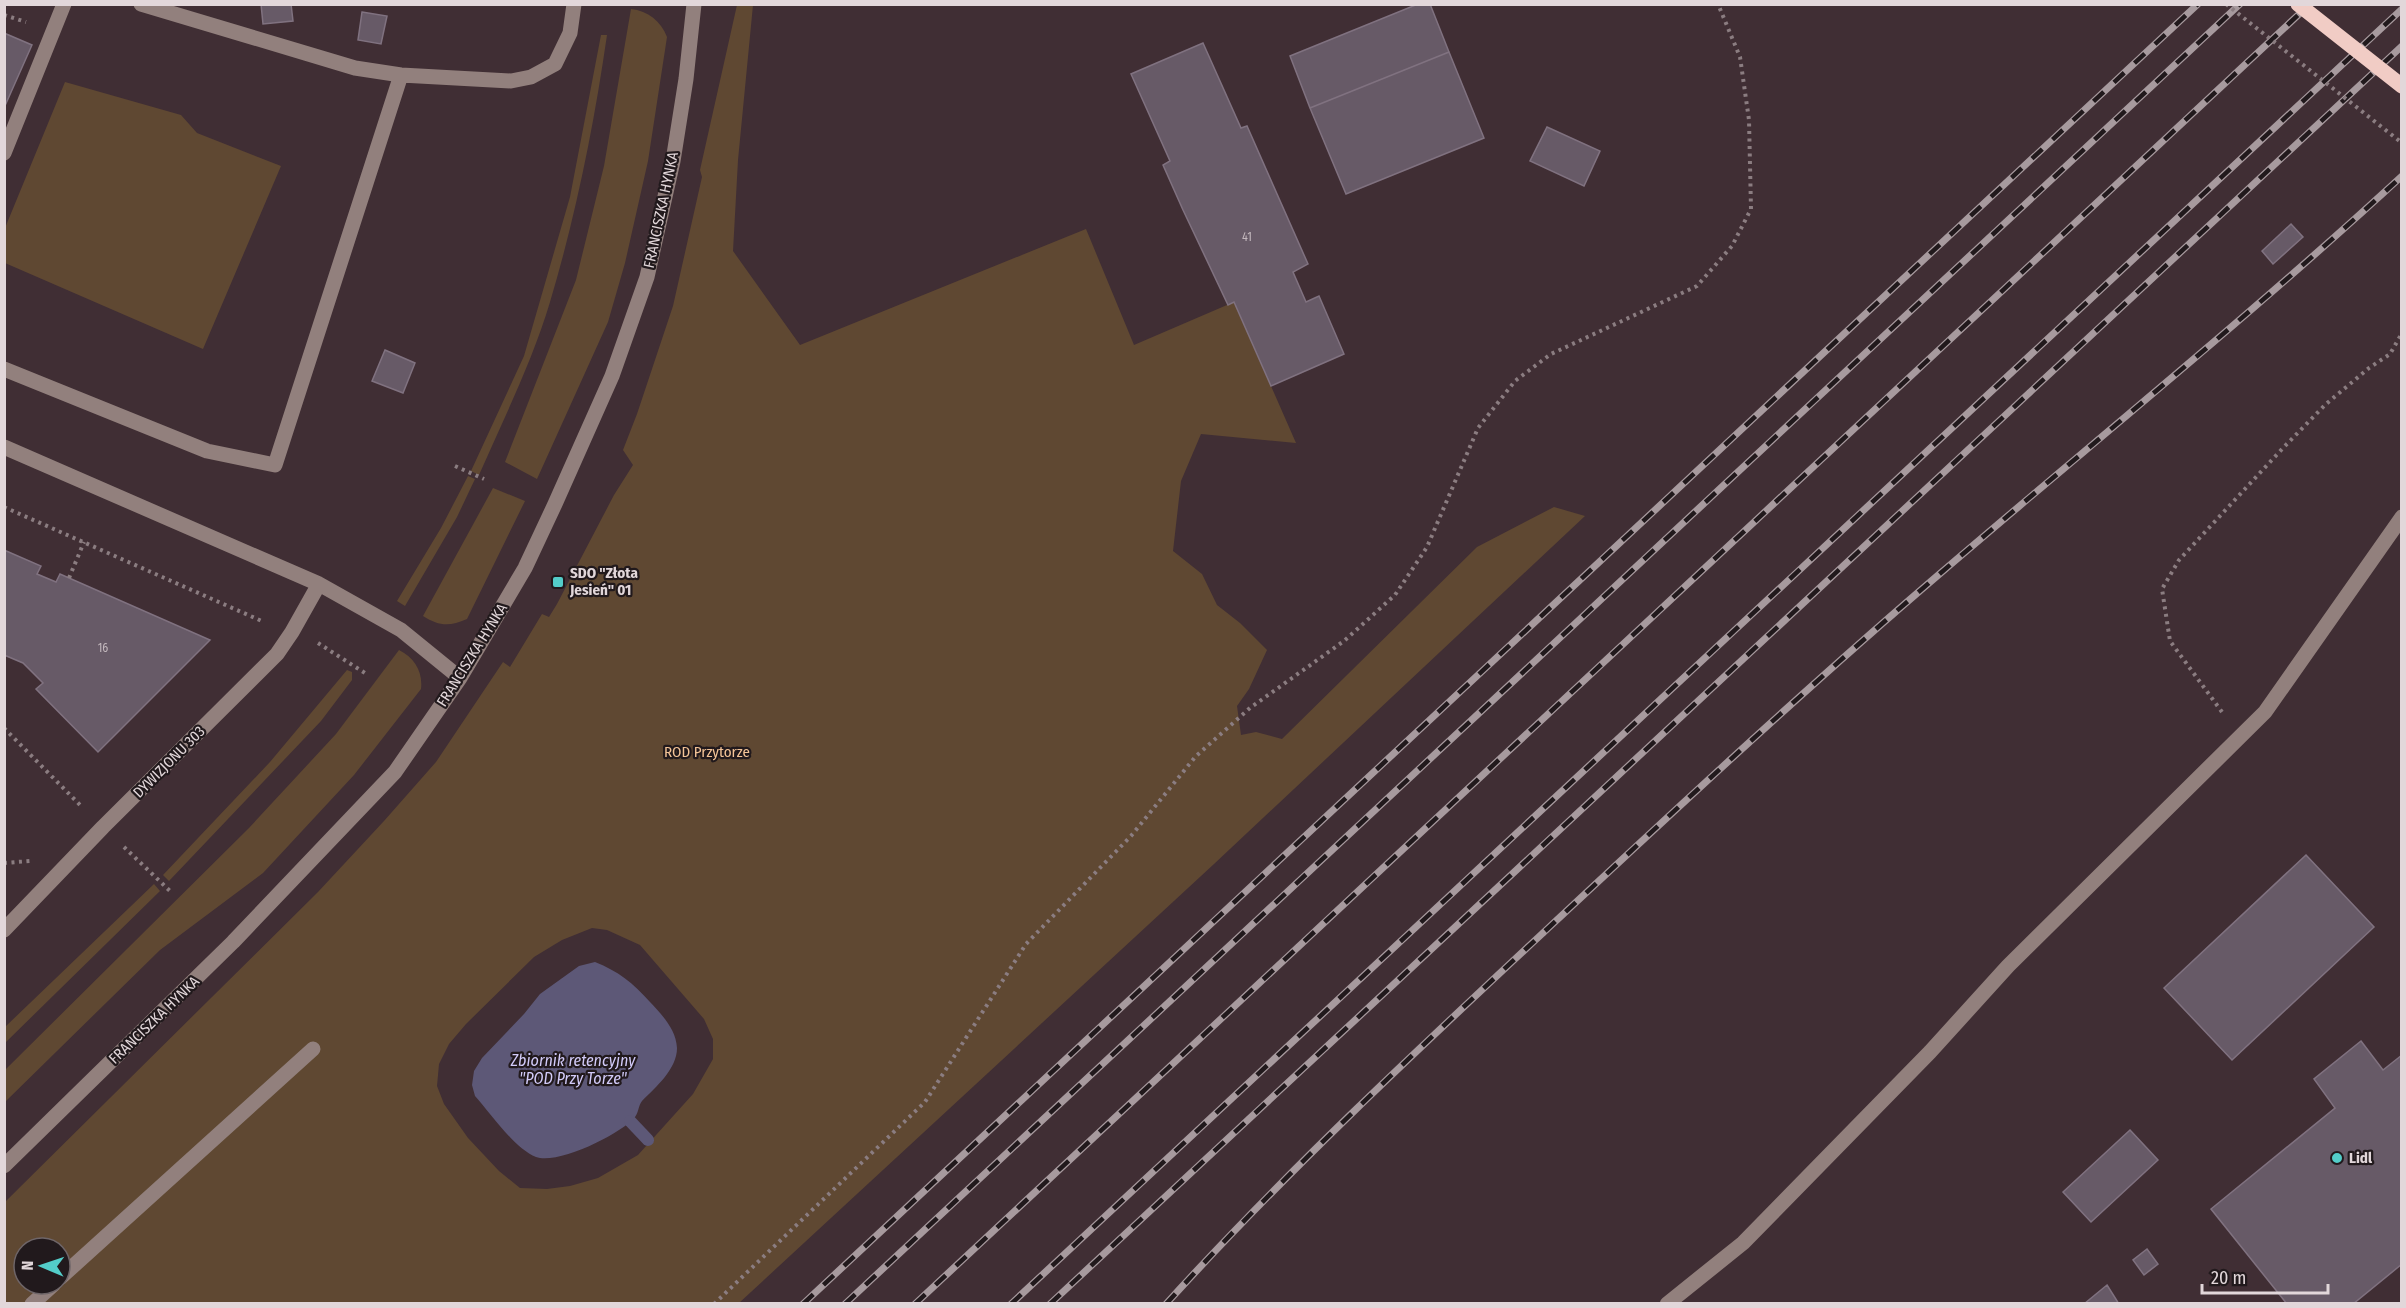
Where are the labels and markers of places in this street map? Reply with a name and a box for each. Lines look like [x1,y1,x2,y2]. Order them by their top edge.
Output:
place label: SDO "Złota Jesień" 01 [569,564,638,599]
marker: SDO "Złota Jesień" 01 [551,575,565,589]
place label: Lidl [2349,1149,2373,1167]
marker: Lidl [2330,1151,2344,1165]

